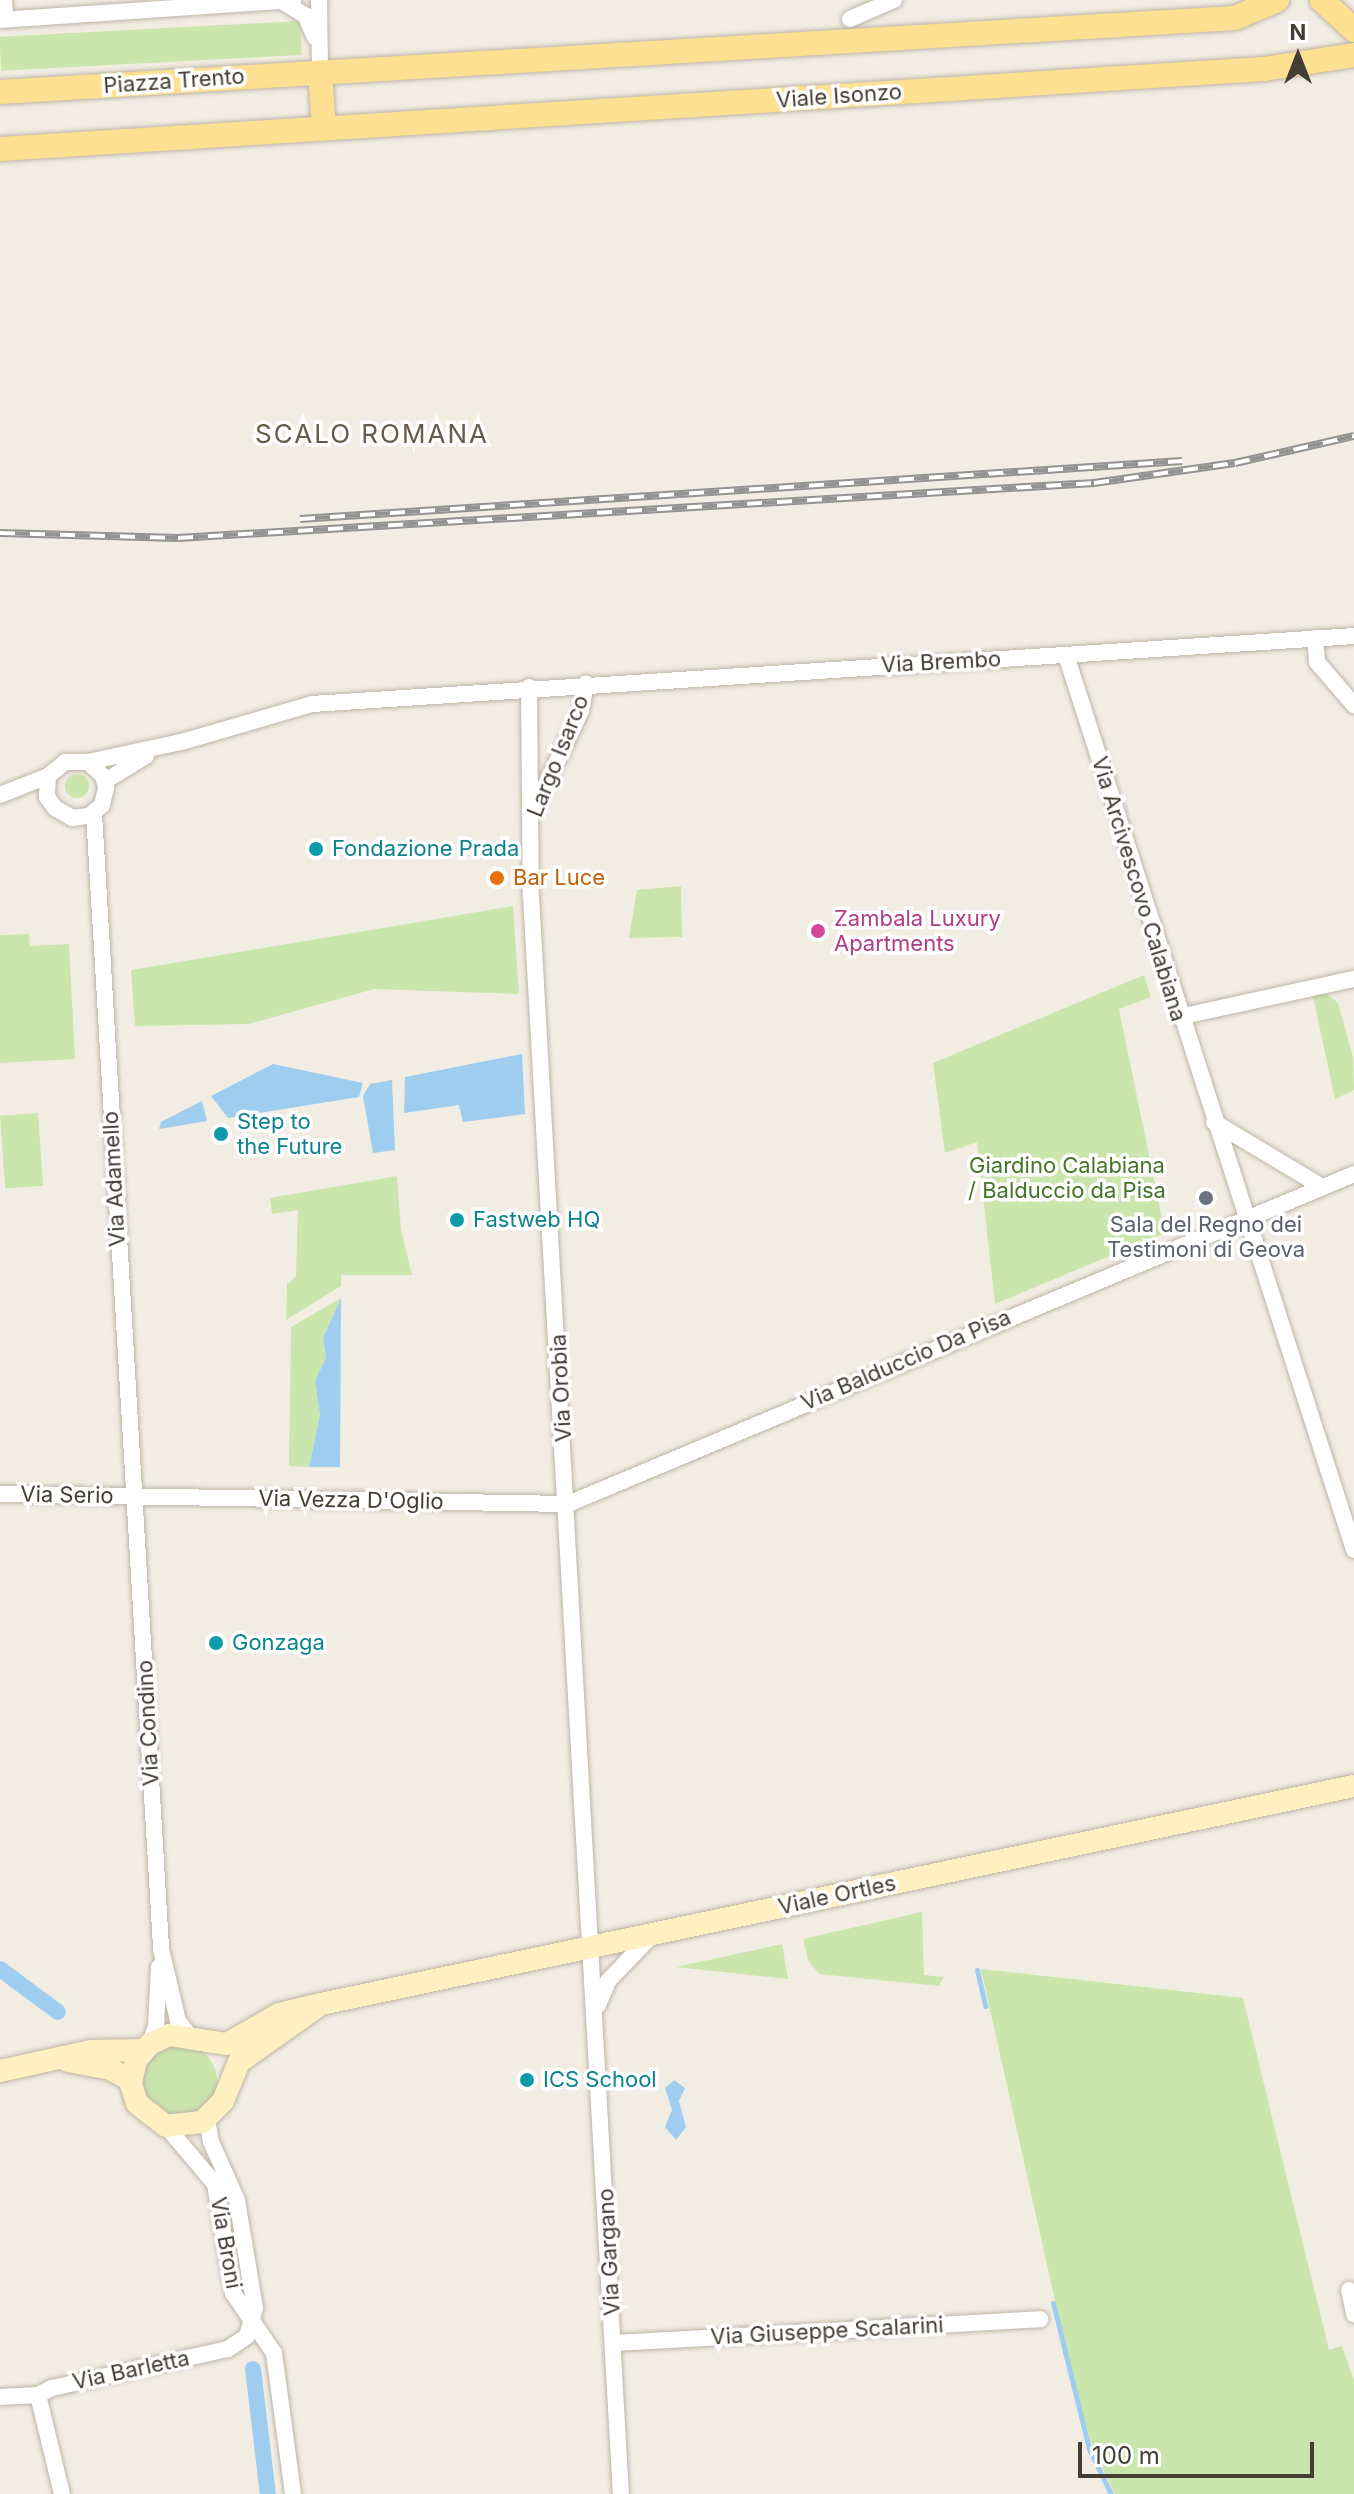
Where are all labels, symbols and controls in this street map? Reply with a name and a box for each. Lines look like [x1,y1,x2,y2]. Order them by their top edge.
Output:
north arrow [1258,16,1338,96]
text: N [1290,19,1306,45]
street label: Piazza Trento [103,63,245,99]
street label: Viale Isonzo [775,78,903,114]
district label: SCALO ROMANA [255,418,489,450]
street label: Via Brembo [880,646,1002,678]
street label: Largo Isarco [522,691,594,821]
street label: Via Arcivescovo Calabiana [1086,753,1192,1025]
place label: Fondazione Prada [332,836,519,862]
marker: Fondazione Prada [307,840,325,858]
place label: Bar Luce [513,865,605,891]
marker: Bar Luce [488,869,506,887]
place label: Zambala Luxury Apartments [834,905,1001,956]
marker: Zambala Luxury Apartments [809,922,827,940]
place label: Step to the Future [237,1108,342,1160]
street label: Via Adamello [97,1110,131,1248]
marker: Step to the Future [212,1125,230,1143]
park label: Giardino Calabiana / Balduccio da Pisa [968,1152,1166,1204]
marker: Sala del Regno dei Testimoni di Geova [1197,1189,1215,1207]
place label: Fastweb HQ [473,1207,600,1233]
marker: Fastweb HQ [448,1211,466,1229]
place label: Sala del Regno dei Testimoni di Geova [1107,1211,1305,1262]
street label: Via Balduccio Da Pisa [797,1304,1015,1416]
street label: Via Orobia [545,1333,577,1443]
street label: Via Serio [20,1481,114,1509]
street label: Via Vezza D'Oglio [258,1485,444,1515]
place label: Gonzaga [232,1630,325,1656]
marker: Gonzaga [207,1634,225,1652]
street label: Via Condino [132,1659,164,1787]
street label: Viale Ortles [776,1870,898,1920]
place label: ICS School [543,2067,657,2093]
marker: ICS School [518,2071,536,2089]
street label: Via Gargano [592,2188,626,2316]
street label: Via Broni [205,2195,247,2291]
street label: Via Giuseppe Scalarini [710,2312,944,2350]
street label: Via Barletta [70,2345,192,2395]
scale bar [1082,2426,1318,2476]
text: 100 m [1092,2441,1160,2470]

